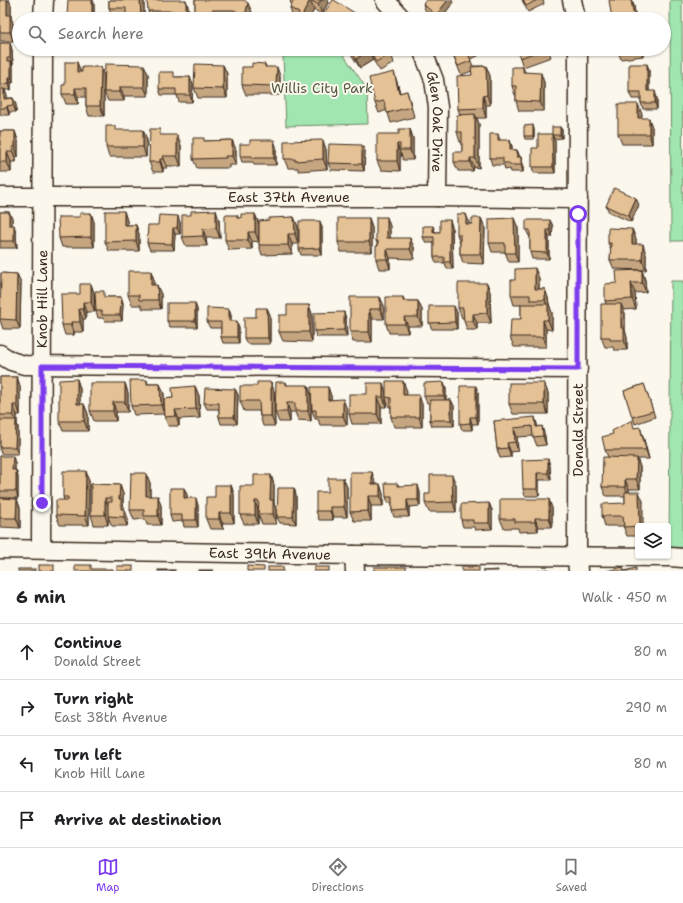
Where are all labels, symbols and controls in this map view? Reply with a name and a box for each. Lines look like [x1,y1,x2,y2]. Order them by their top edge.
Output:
search box [12,12,671,56]
icon: search [26,23,48,45]
text: Search here [58,24,144,44]
street label: Glen Oak Drive [422,68,447,173]
park label: Willis City Park [271,79,373,97]
street label: East 37th Avenue [228,188,350,206]
route start [569,205,587,223]
street label: Knob Hill Lane [33,250,51,348]
street label: Donald Street [569,383,587,477]
route end [33,494,51,512]
map controls [635,523,671,559]
button: layers [635,523,671,559]
street label: East 39th Avenue [209,544,331,564]
text: 6 min [16,586,66,608]
text: Walk · 450 m [582,589,667,606]
text: Continue [54,633,122,653]
icon: ahead [16,641,38,663]
text: 80 m [633,643,667,660]
text: Donald Street [54,653,141,670]
text: Turn right [54,689,134,709]
icon: right [16,697,38,719]
text: 290 m [625,699,667,716]
text: East 38th Avenue [54,709,168,726]
text: Turn left [54,745,122,765]
icon: left [16,753,38,775]
text: 80 m [633,755,667,772]
text: Knob Hill Lane [54,765,145,782]
icon: arrive [16,809,38,831]
text: Arrive at destination [54,810,222,830]
tab: Map [96,856,120,895]
tab: Directions [311,856,364,895]
tab: Saved [556,856,587,895]

